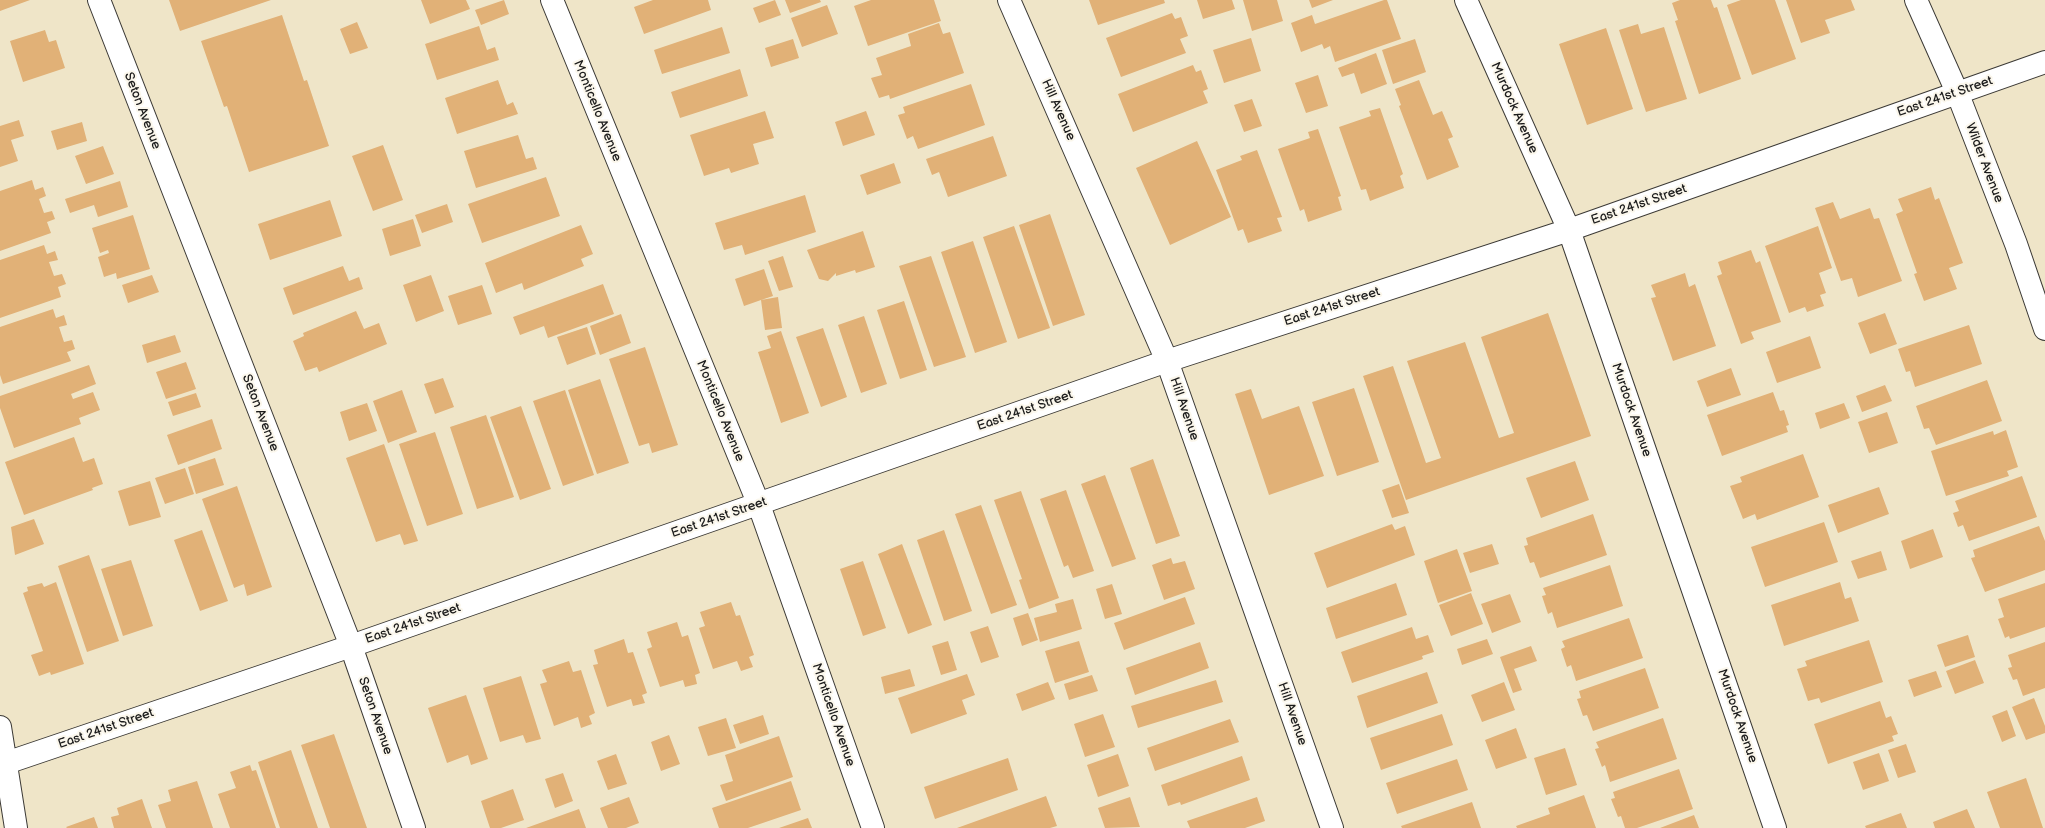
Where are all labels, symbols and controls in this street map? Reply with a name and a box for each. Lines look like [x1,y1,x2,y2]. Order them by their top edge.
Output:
street label: Monticello Avenue [570,58,624,164]
street label: Murdock Avenue [1487,60,1541,156]
street label: Seton Avenue [120,70,164,152]
street label: East 241st Street [1895,73,1995,121]
street label: Hill Avenue [1038,77,1078,143]
street label: Wilder Avenue [1962,121,2006,205]
street label: East 241st Street [1589,181,1689,229]
street label: East 241st Street [1282,284,1382,330]
street label: Monticello Avenue [693,358,747,464]
street label: Murdock Avenue [1608,361,1654,459]
street label: Seton Avenue [238,372,282,454]
street label: Hill Avenue [1166,376,1202,442]
street label: East 241st Street [975,387,1075,435]
street label: East 241st Street [669,494,769,542]
street label: East 241st Street [363,600,463,648]
street label: Monticello Avenue [808,661,858,769]
street label: Murdock Avenue [1714,667,1760,765]
street label: Seton Avenue [354,675,396,757]
street label: Hill Avenue [1274,681,1310,747]
street label: East 241st Street [56,705,156,753]

